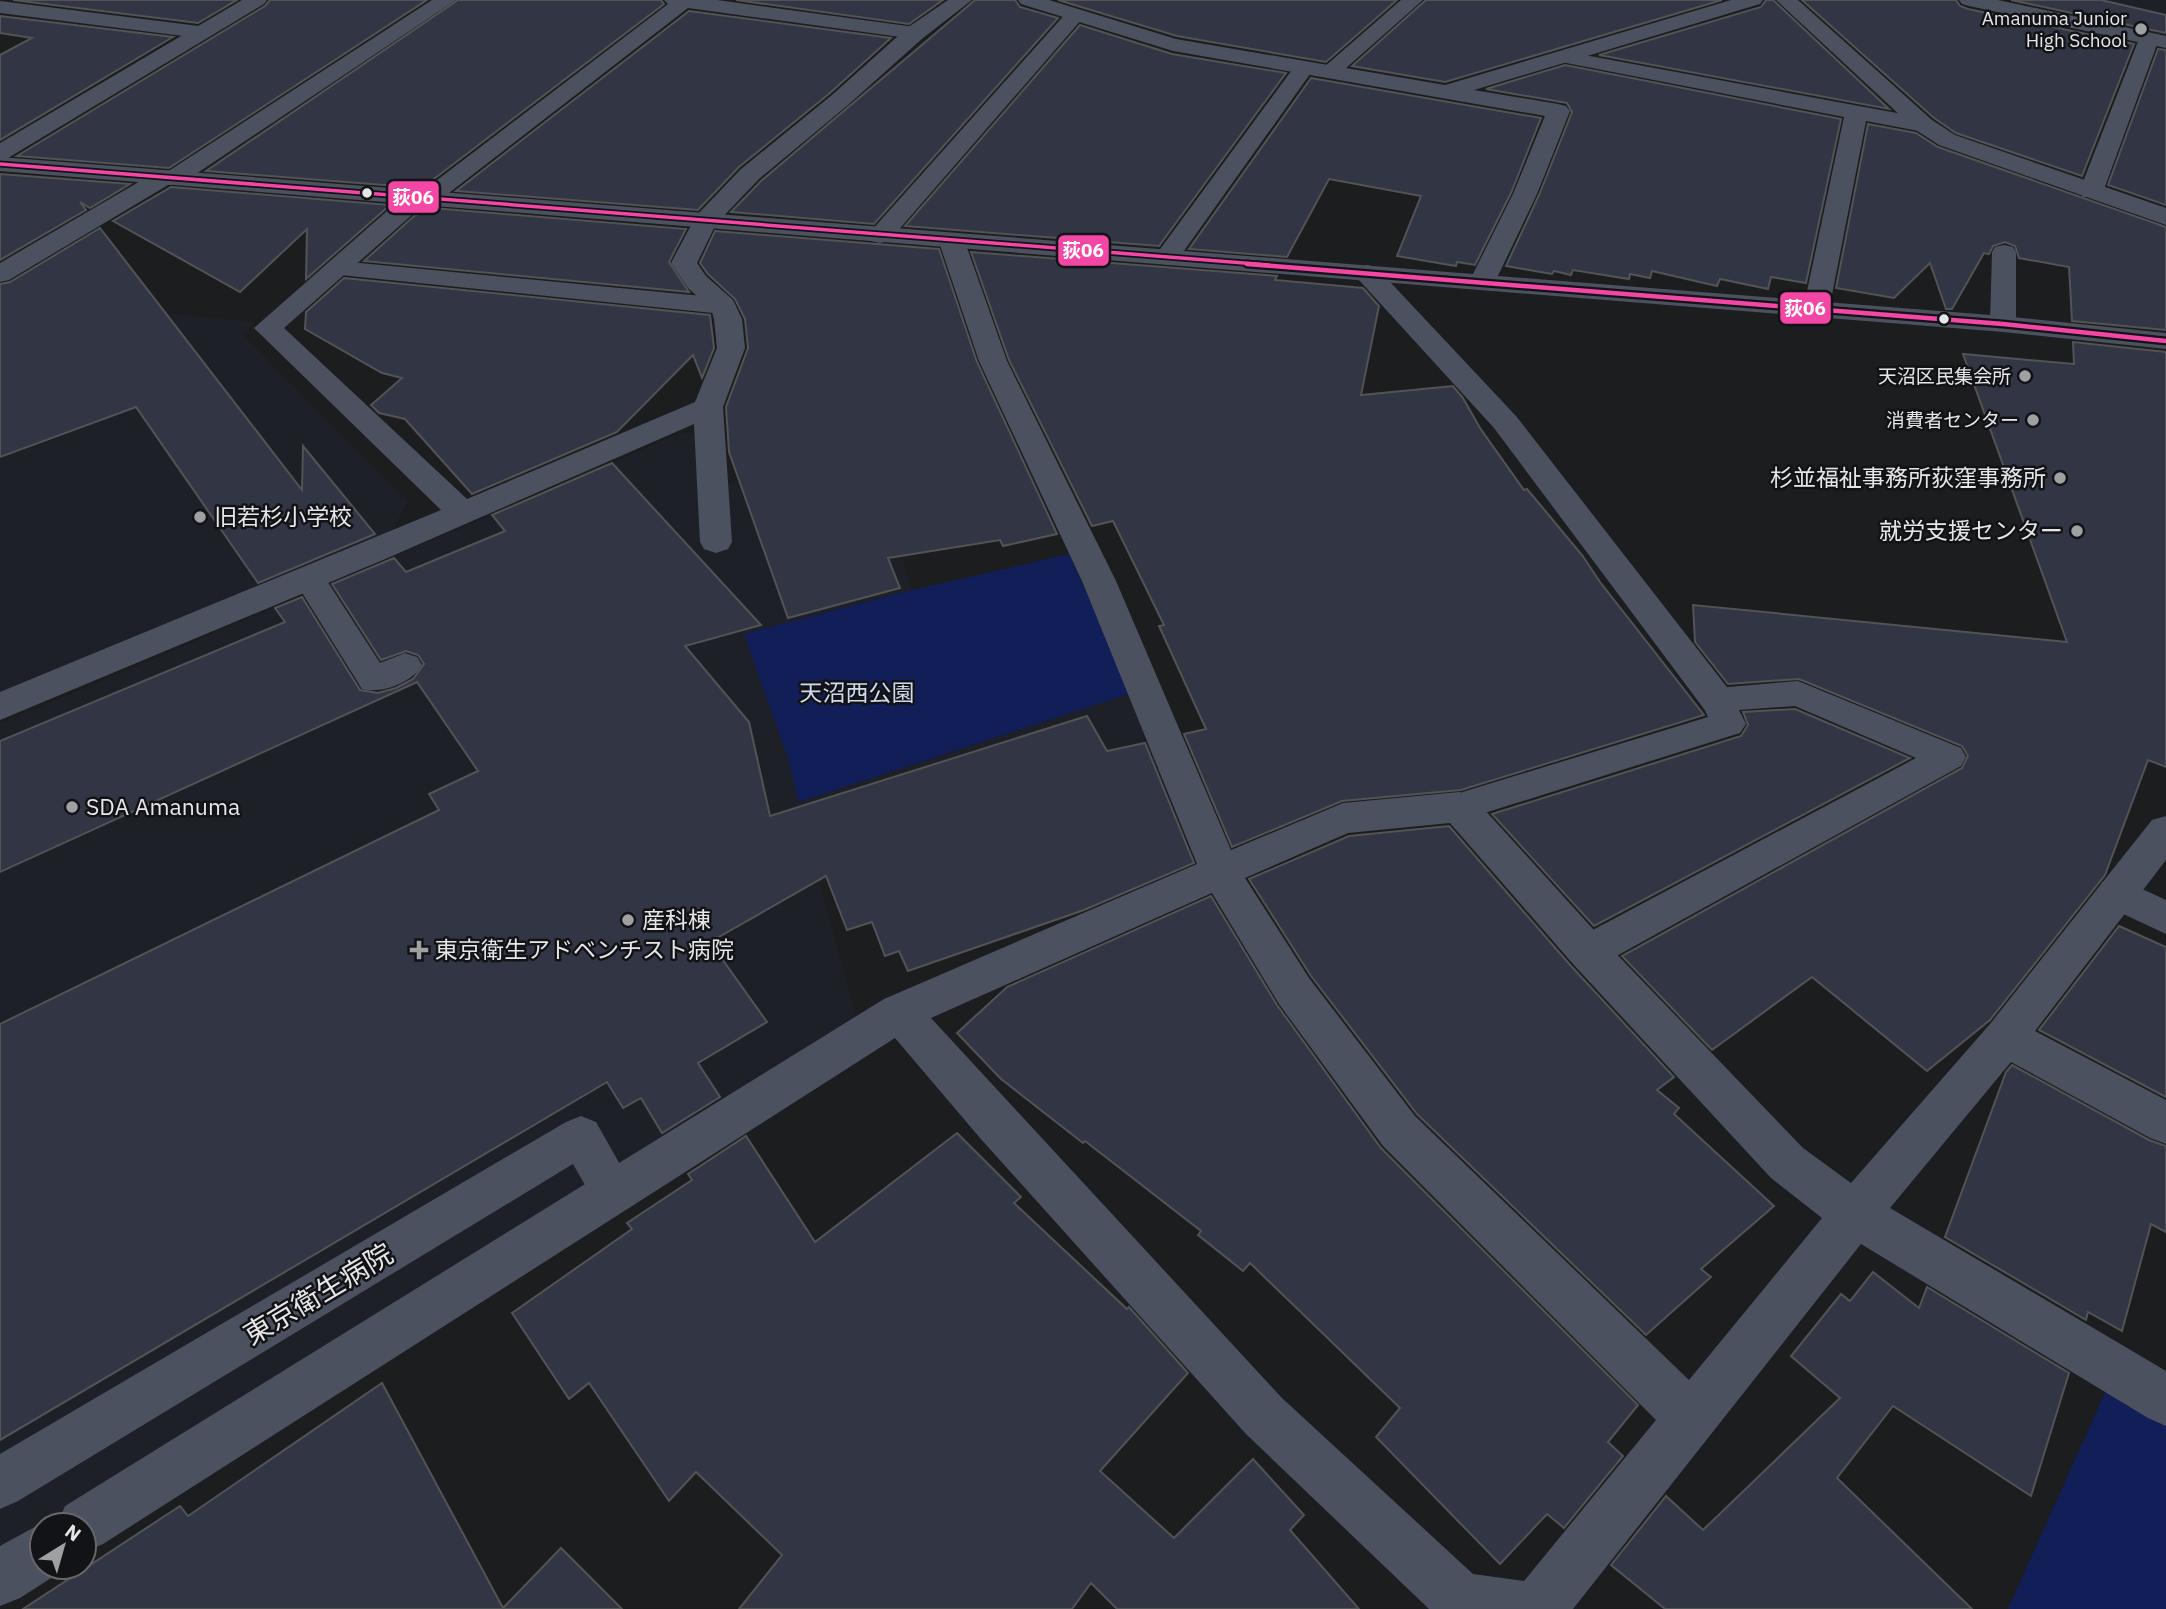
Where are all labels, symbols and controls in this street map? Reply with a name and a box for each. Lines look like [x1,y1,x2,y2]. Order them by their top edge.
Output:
place label: Amanuma Junior High School [1982,6,2127,52]
marker: Amanuma Junior High School [2133,21,2149,37]
line badge: 荻06 [387,180,440,214]
text: 荻06 [392,185,434,209]
unlabelled marker [360,186,374,200]
line badge: 荻06 [1057,234,1110,267]
text: 荻06 [1062,238,1104,262]
line badge: 荻06 [1779,291,1832,325]
text: 荻06 [1784,296,1826,320]
unlabelled marker [1937,312,1951,326]
place label: 天沼区民集会所 [1878,364,2011,388]
marker: 天沼区民集会所 [2017,368,2033,384]
place label: 消費者センター [1886,408,2019,432]
marker: 消費者センター [2025,412,2041,428]
place label: 杉並福祉事務所荻窪事務所 [1770,462,2046,492]
marker: 杉並福祉事務所荻窪事務所 [2052,470,2068,486]
place label: 旧若杉小学校 [214,501,352,531]
marker: 旧若杉小学校 [192,509,208,525]
place label: 就労支援センター [1879,515,2063,545]
marker: 就労支援センター [2069,523,2085,539]
park label: 天沼西公園 [800,677,915,707]
place label: SDA Amanuma [86,791,240,821]
marker: SDA Amanuma [64,799,80,815]
place label: 産科棟 [642,904,711,934]
marker: 産科棟 [620,912,636,928]
place label: 東京衛生アドベンチスト病院 [435,934,734,964]
marker: 東京衛生アドベンチスト病院 [409,940,429,960]
street label: 東京衛生病院 [236,1234,399,1353]
north arrow [28,1511,98,1581]
text: N [61,1519,86,1546]

